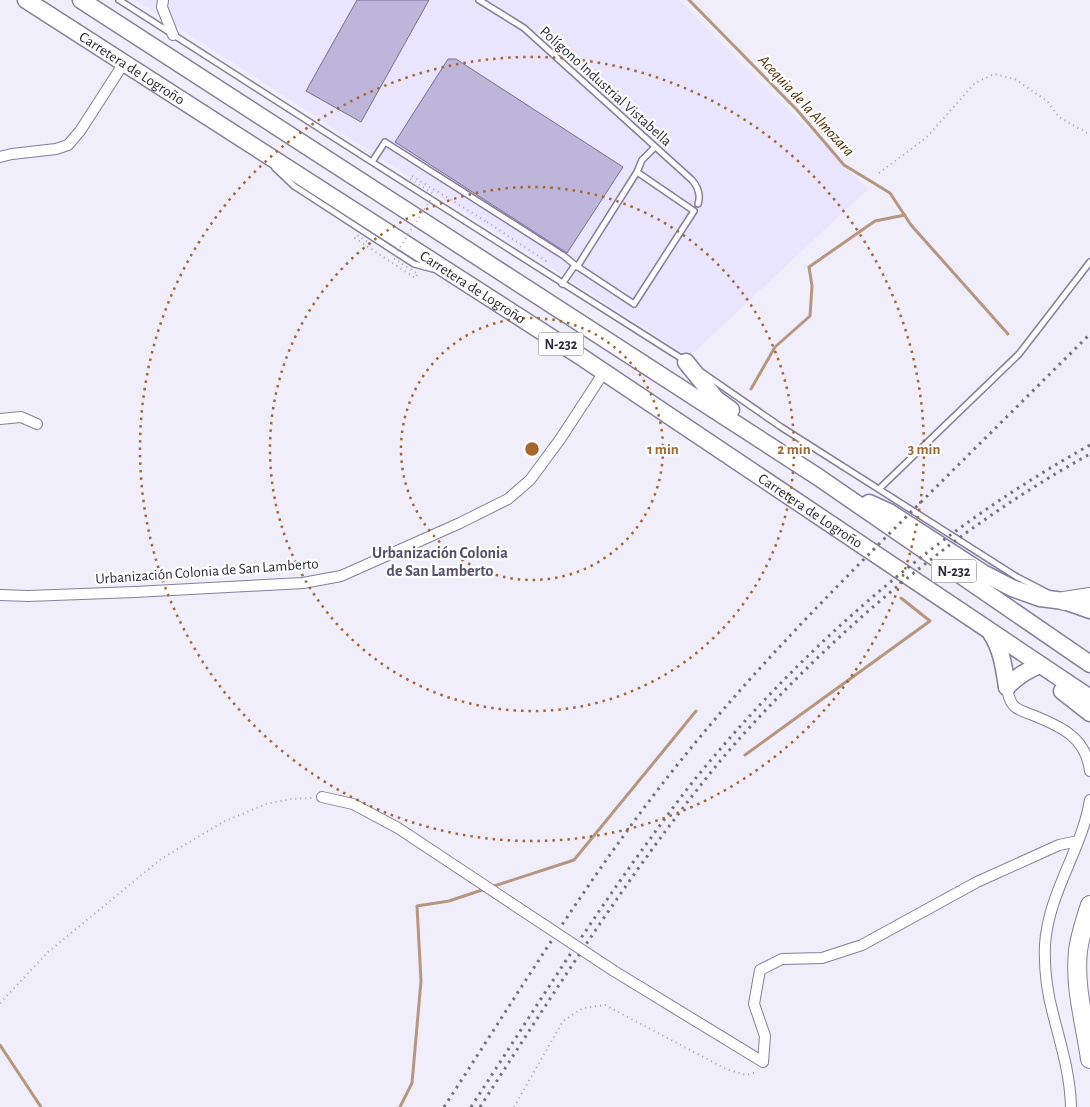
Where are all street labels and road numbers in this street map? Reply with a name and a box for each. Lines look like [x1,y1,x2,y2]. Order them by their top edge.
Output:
street label: Polígono Industrial Vistabella [537,24,674,149]
street label: Carretera de Logroño [76,29,187,108]
street label: Carretera de Logroño [417,248,528,327]
road number: N-232 [538,332,584,356]
street label: Carretera de Logroño [755,471,865,551]
street label: Urbanización Colonia de San Lamberto [95,556,319,587]
road number: N-232 [932,560,976,582]

